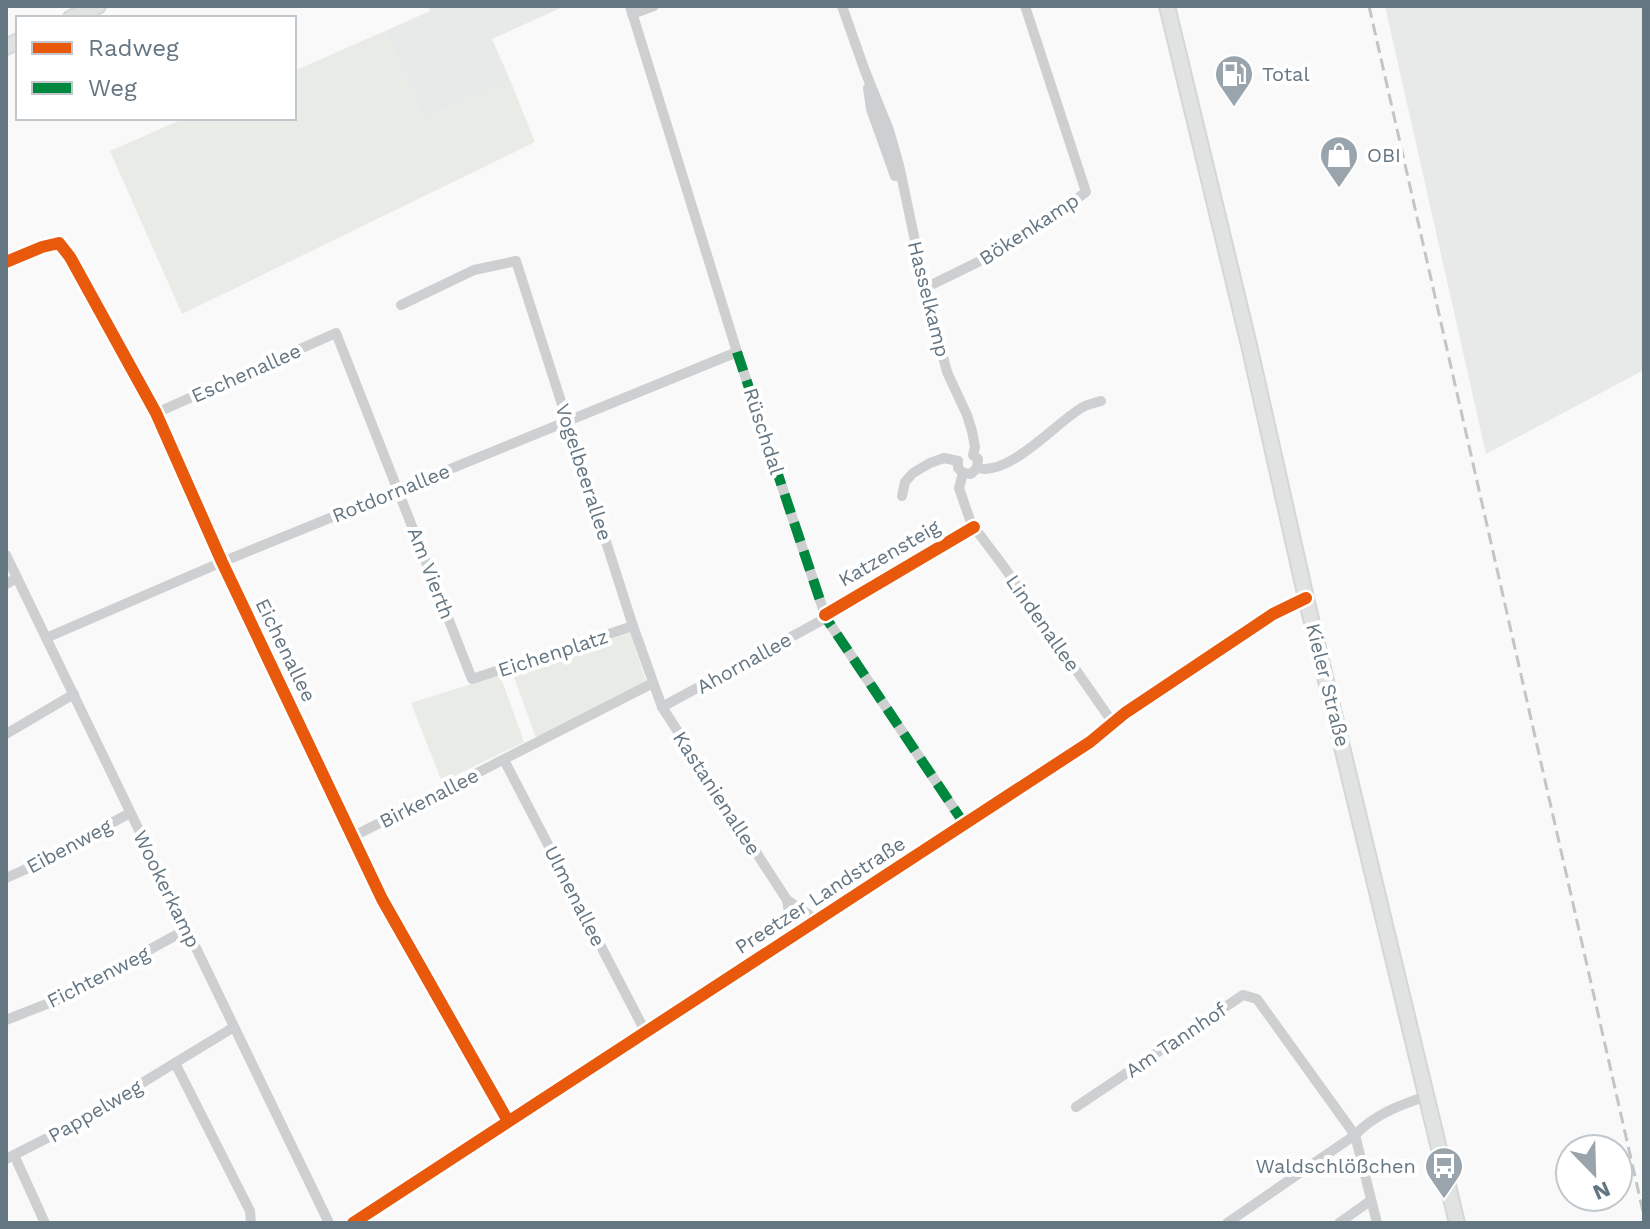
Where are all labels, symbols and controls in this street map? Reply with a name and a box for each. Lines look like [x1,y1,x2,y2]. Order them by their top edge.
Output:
legend [16,16,296,120]
text: Radweg [88,34,179,62]
fuel station icon: Total [1213,53,1255,108]
place label: Total [1262,62,1310,86]
text: Weg [88,74,137,102]
shop icon: OBI [1318,134,1360,189]
place label: OBI [1367,143,1401,167]
street label: Bökenkamp [975,188,1083,270]
street label: Hasselkamp [903,239,955,359]
street label: Eschenallee [187,338,305,408]
street label: Rüschdal [739,385,789,477]
street label: Vogelbeerallee [551,401,617,543]
street label: Rotdornallee [329,458,453,528]
street label: Katzensteig [834,514,944,592]
street label: Am Vierth [402,524,460,622]
street label: Lindenallee [1001,570,1085,676]
street label: Eichenallee [251,594,321,706]
street label: Kieler Straße [1301,621,1355,749]
street label: Eichenplatz [495,624,611,682]
street label: Ahornallee [692,627,796,699]
street label: Kastanienallee [668,727,766,859]
street label: Birkenallee [375,763,483,833]
street label: Eibenweg [22,813,116,878]
street label: Wookerkamp [128,827,206,951]
street label: Preetzer Landstraße [730,831,910,959]
street label: Ulmenallee [539,842,611,950]
street label: Fichtenweg [43,941,154,1013]
street label: Am Tannhof [1121,997,1231,1083]
street label: Pappelweg [44,1074,147,1148]
north arrow [1554,1133,1634,1213]
bus stop icon: Waldschlößchen [1423,1145,1465,1200]
place label: Waldschlößchen [1256,1154,1416,1178]
text: N [1589,1176,1614,1206]

